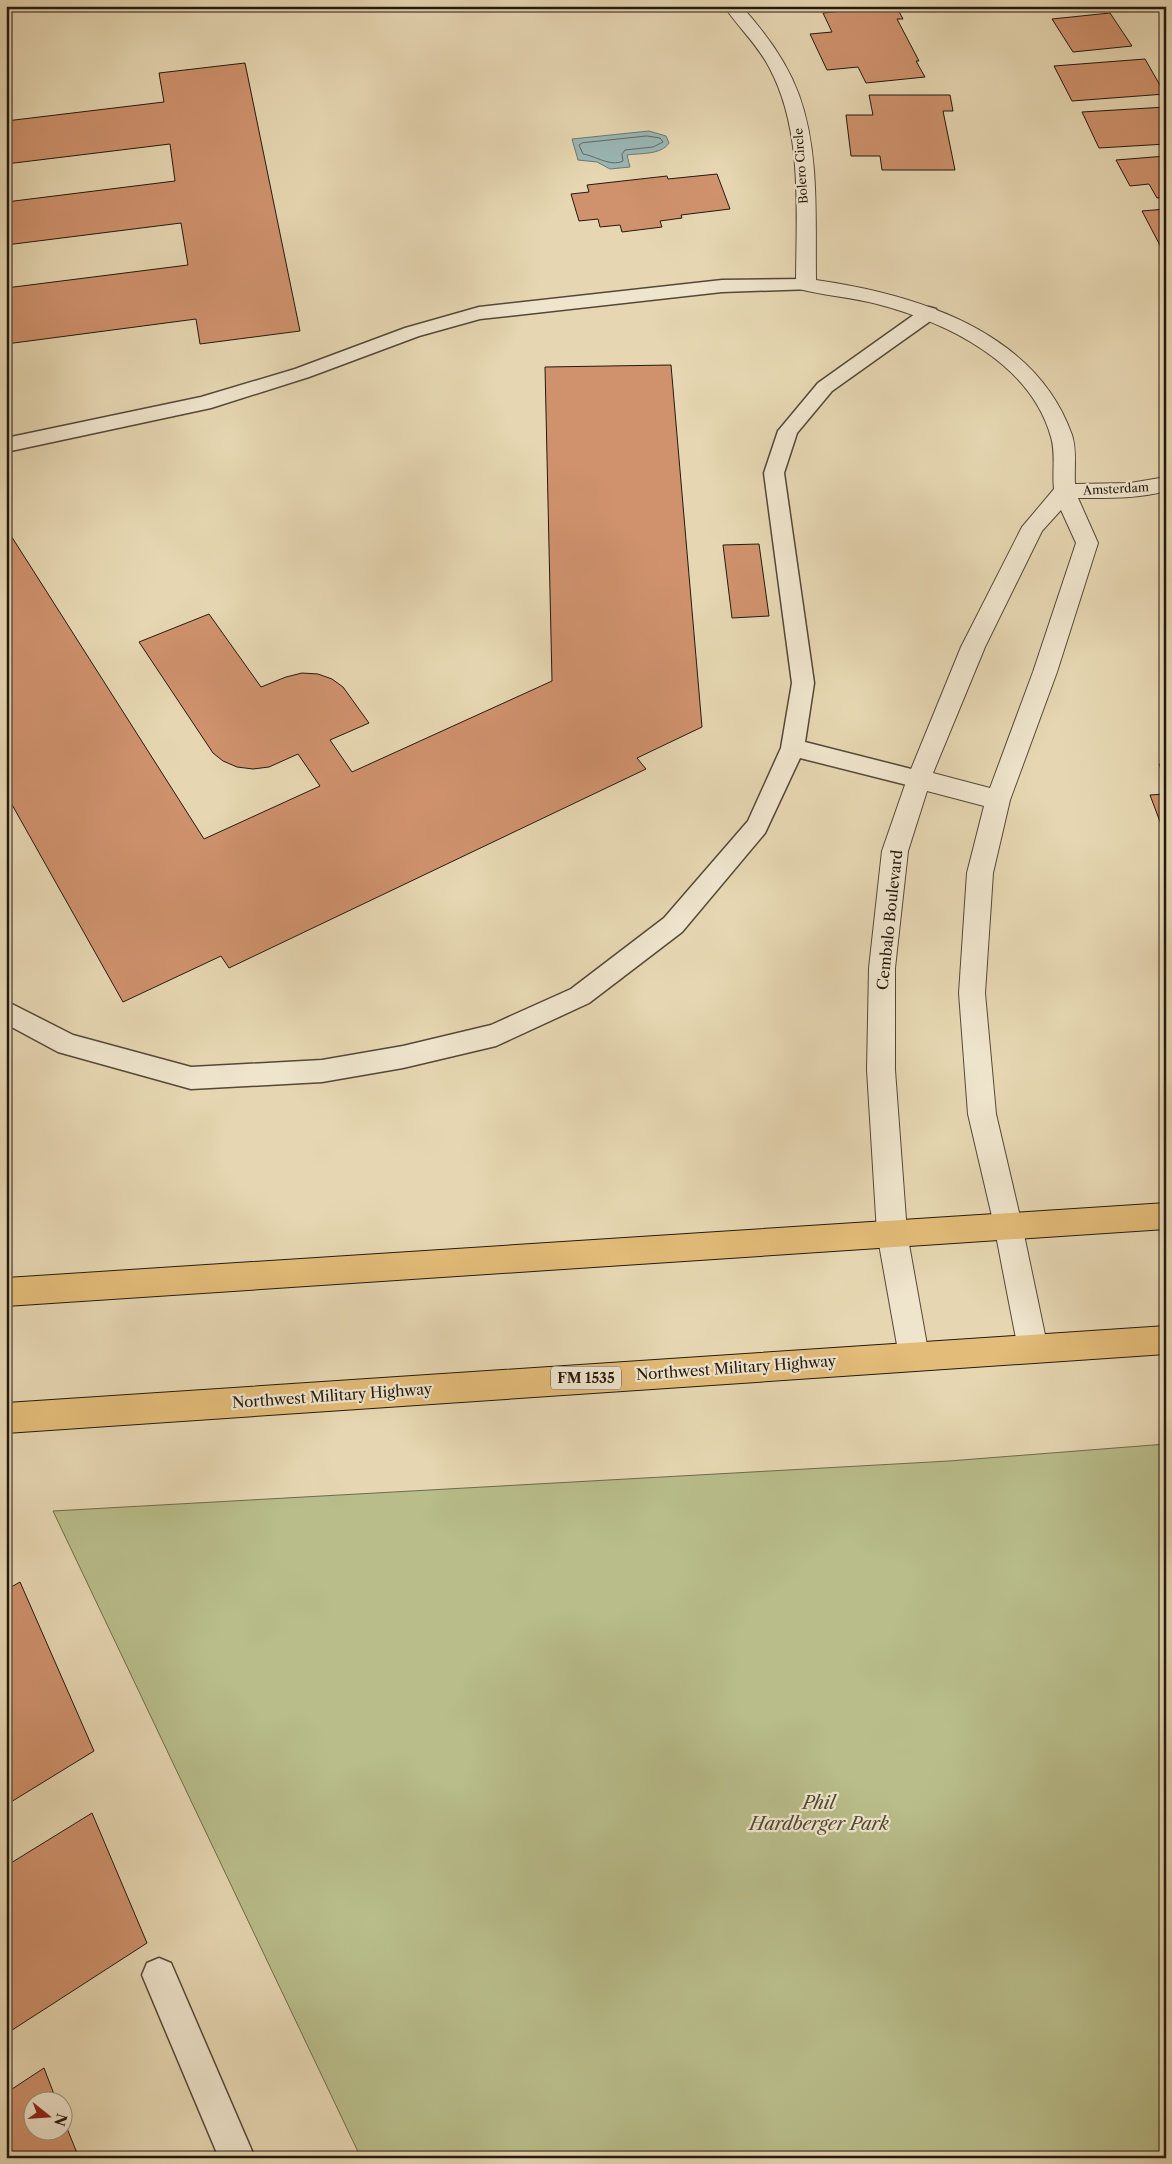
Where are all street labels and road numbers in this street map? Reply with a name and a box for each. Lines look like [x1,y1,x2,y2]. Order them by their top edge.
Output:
street label: Bolero Circle [790,127,811,204]
street label: Amsterdam [1082,479,1149,498]
street label: Cembalo Boulevard [873,849,906,991]
street label: Northwest Military Highway [635,1351,837,1384]
road number: FM 1535 [551,1366,621,1390]
street label: Northwest Military Highway [231,1379,433,1412]

